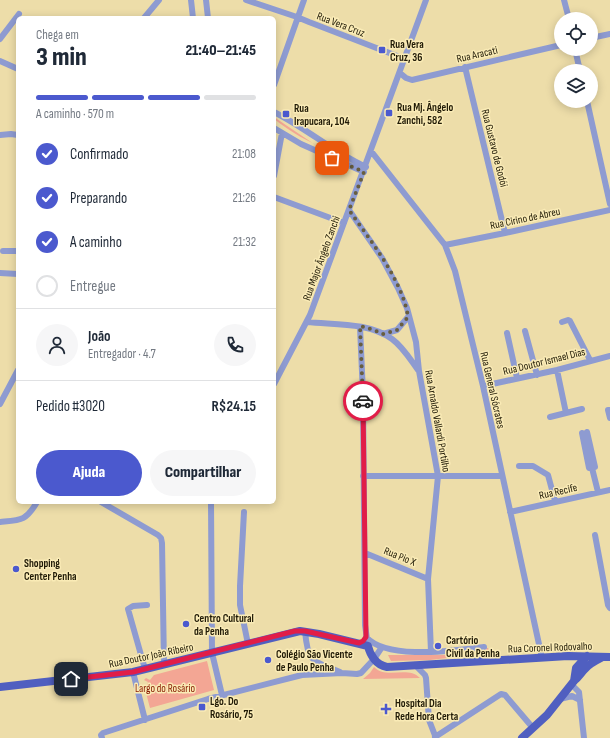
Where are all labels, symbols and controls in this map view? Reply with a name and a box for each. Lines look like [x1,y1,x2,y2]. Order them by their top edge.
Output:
street label: Rua Vera Cruz [315,9,367,40]
map controls [554,12,598,108]
button: locate [554,12,598,56]
text: Chega em [36,27,79,43]
place label: Rua Vera Cruz, 36 [390,38,424,64]
text: 21:40–21:45 [185,41,256,60]
text: 3 min [36,42,87,73]
street label: Rua Aracati [455,43,499,66]
marker: Rua Vera Cruz, 36 [377,45,387,55]
button: layers [554,64,598,108]
place label: Rua Mj. Ângelo Zanchi, 582 [397,100,454,127]
place label: Rua Irapucara, 104 [294,102,350,128]
text: A caminho · 570 m [36,106,114,122]
marker: Rua Mj. Ângelo Zanchi, 582 [384,108,394,118]
street label: Rua Gustavo de Godói [479,108,510,188]
marker: Rua Irapucara, 104 [281,109,291,119]
pin [315,141,349,175]
icon: check [36,143,58,165]
text: Confirmado [70,145,129,164]
text: 21:08 [232,146,256,162]
icon: bag [321,147,343,169]
icon: check [36,187,58,209]
text: Preparando [70,189,127,208]
text: 21:26 [233,190,256,206]
street label: Rua Cirino de Abreu [489,205,562,232]
street label: Rua Major Ângelo Zanchi [300,214,343,302]
icon: check [36,231,58,253]
text: A caminho [70,233,122,252]
text: 21:32 [233,234,256,250]
text: Entregue [70,277,116,296]
button: person [36,324,78,366]
button: phone [214,324,256,366]
text: João [88,327,111,346]
street label: Rua Doutor Ismael Dias [502,345,587,378]
text: Entregador · 4.7 [88,346,156,362]
street label: Rua General Sócrates [477,351,508,430]
street label: Rua Arnaldo Vallardi Portilho [422,369,453,474]
courier [343,381,383,421]
icon: car [352,390,374,412]
text: Pedido #3020 [36,397,105,416]
text: R$24.15 [211,397,256,416]
button: Ajuda [36,450,142,496]
button: Compartilhar [150,450,256,496]
street label: Rua Recife [538,481,578,502]
street label: Rua Pio X [382,544,418,569]
place label: Shopping Center Penha [24,557,77,583]
marker: Shopping Center Penha [11,564,21,574]
place label: Centro Cultural da Penha [194,612,254,638]
marker: Centro Cultural da Penha [181,619,191,629]
place label: Cartório Civil da Penha [446,634,500,660]
street label: Rua Doutor João Ribeiro [108,640,195,671]
street label: Rua Coronel Rodovalho [508,640,593,655]
marker: Cartório Civil da Penha [433,641,443,651]
place label: Colégio São Vicente de Paulo Penha [276,648,353,674]
marker: Colégio São Vicente de Paulo Penha [263,655,273,665]
pin [54,662,88,696]
icon: home [60,668,82,690]
park label: Largo do Rosário [135,682,196,695]
place label: Lgo. Do Rosário, 75 [210,695,253,721]
place label: Hospital Dia Rede Hora Certa [395,697,459,723]
marker: Lgo. Do Rosário, 75 [197,702,207,712]
marker: Hospital Dia Rede Hora Certa [380,703,392,715]

